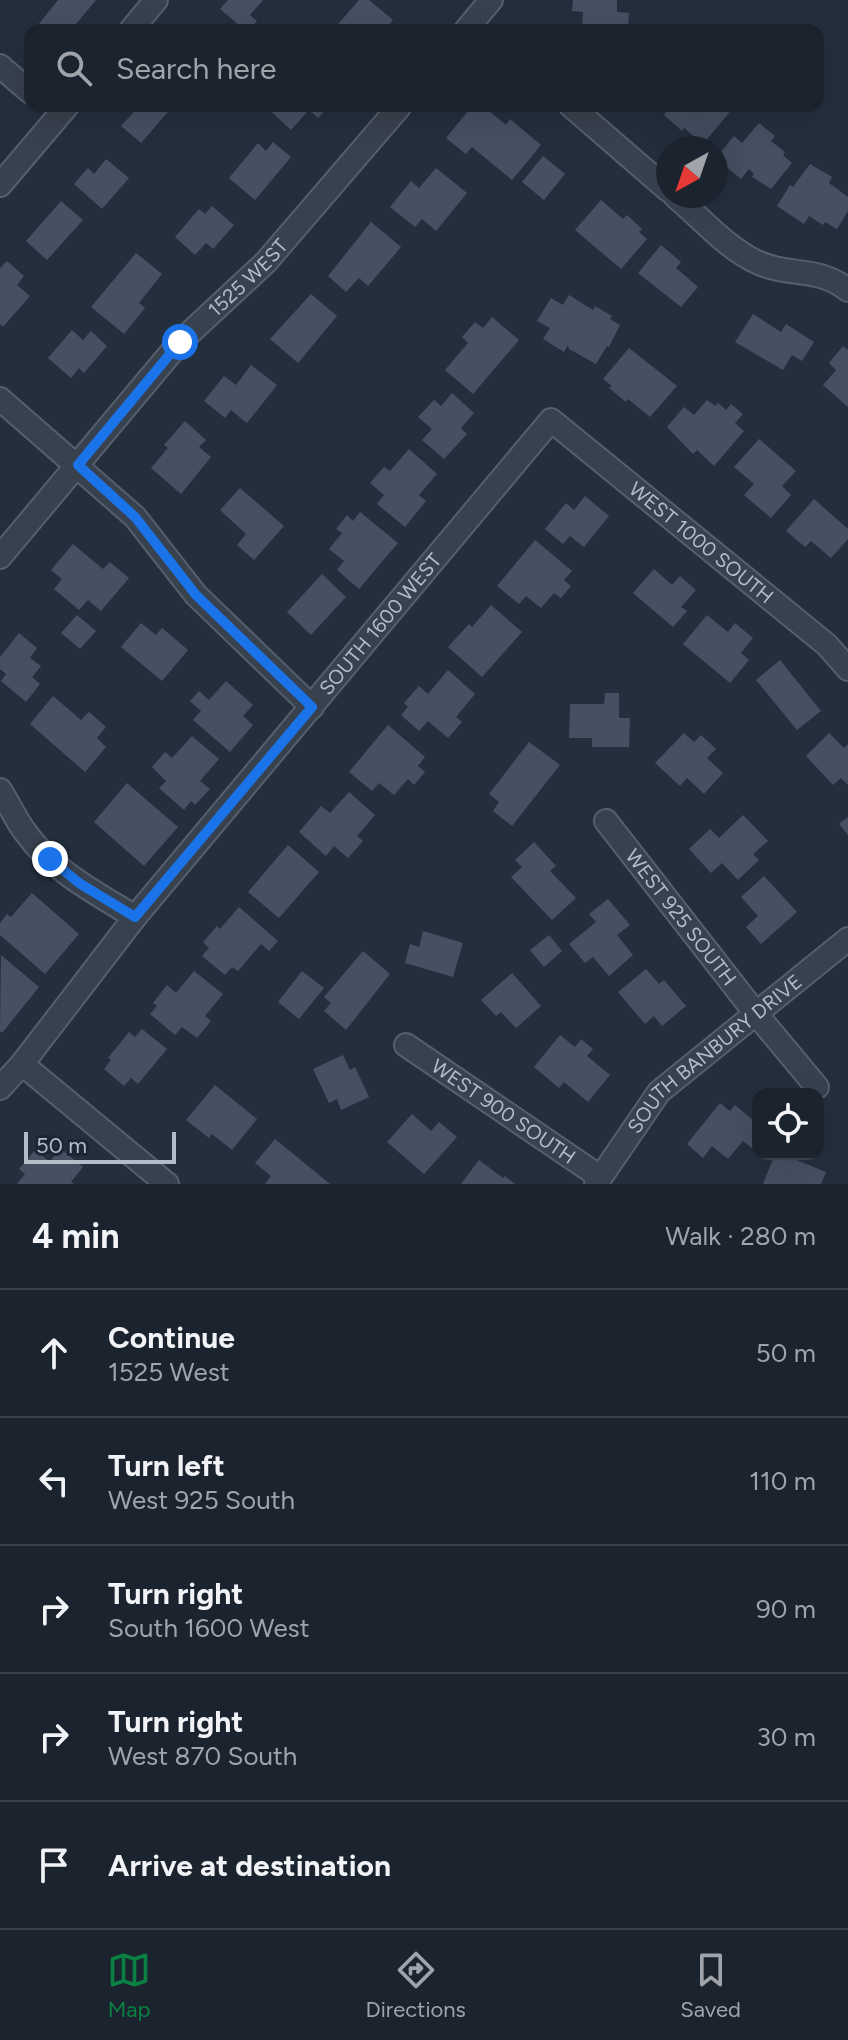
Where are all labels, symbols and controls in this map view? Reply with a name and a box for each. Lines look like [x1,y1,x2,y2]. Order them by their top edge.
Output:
search box [24,24,824,112]
icon: search [52,46,96,90]
text: Search here [116,50,276,87]
north arrow [656,136,728,208]
street label: 1525 WEST [203,234,293,322]
route start [162,324,198,360]
street label: WEST 1000 SOUTH [624,477,778,608]
street label: SOUTH 1600 WEST [314,548,446,700]
route end [32,841,68,877]
street label: WEST 925 SOUTH [620,844,741,990]
street label: SOUTH BANBURY DRIVE [622,969,807,1138]
street label: WEST 900 SOUTH [427,1054,580,1169]
map controls [752,1088,824,1160]
button: locate [752,1088,824,1160]
scale bar [24,1128,176,1164]
text: 50 m [36,1132,87,1159]
text: 4 min [32,1216,119,1257]
text: Walk · 280 m [665,1220,816,1252]
text: Continue [108,1319,235,1356]
icon: ahead [32,1331,76,1375]
text: 50 m [756,1337,816,1369]
text: 1525 West [108,1356,230,1388]
text: Turn left [108,1447,225,1484]
icon: left [32,1459,76,1503]
text: 110 m [749,1465,816,1497]
text: West 925 South [108,1484,295,1516]
text: Turn right [108,1575,243,1612]
icon: right [32,1587,76,1631]
text: 90 m [756,1593,816,1625]
text: South 1600 West [108,1612,310,1644]
text: Turn right [108,1703,243,1740]
icon: right [32,1715,76,1759]
text: 30 m [757,1721,816,1753]
text: West 870 South [108,1740,297,1772]
icon: arrive [32,1843,76,1887]
text: Arrive at destination [108,1847,391,1884]
tab: Map [107,1948,151,2023]
tab: Directions [366,1948,466,2023]
tab: Saved [680,1948,741,2023]

